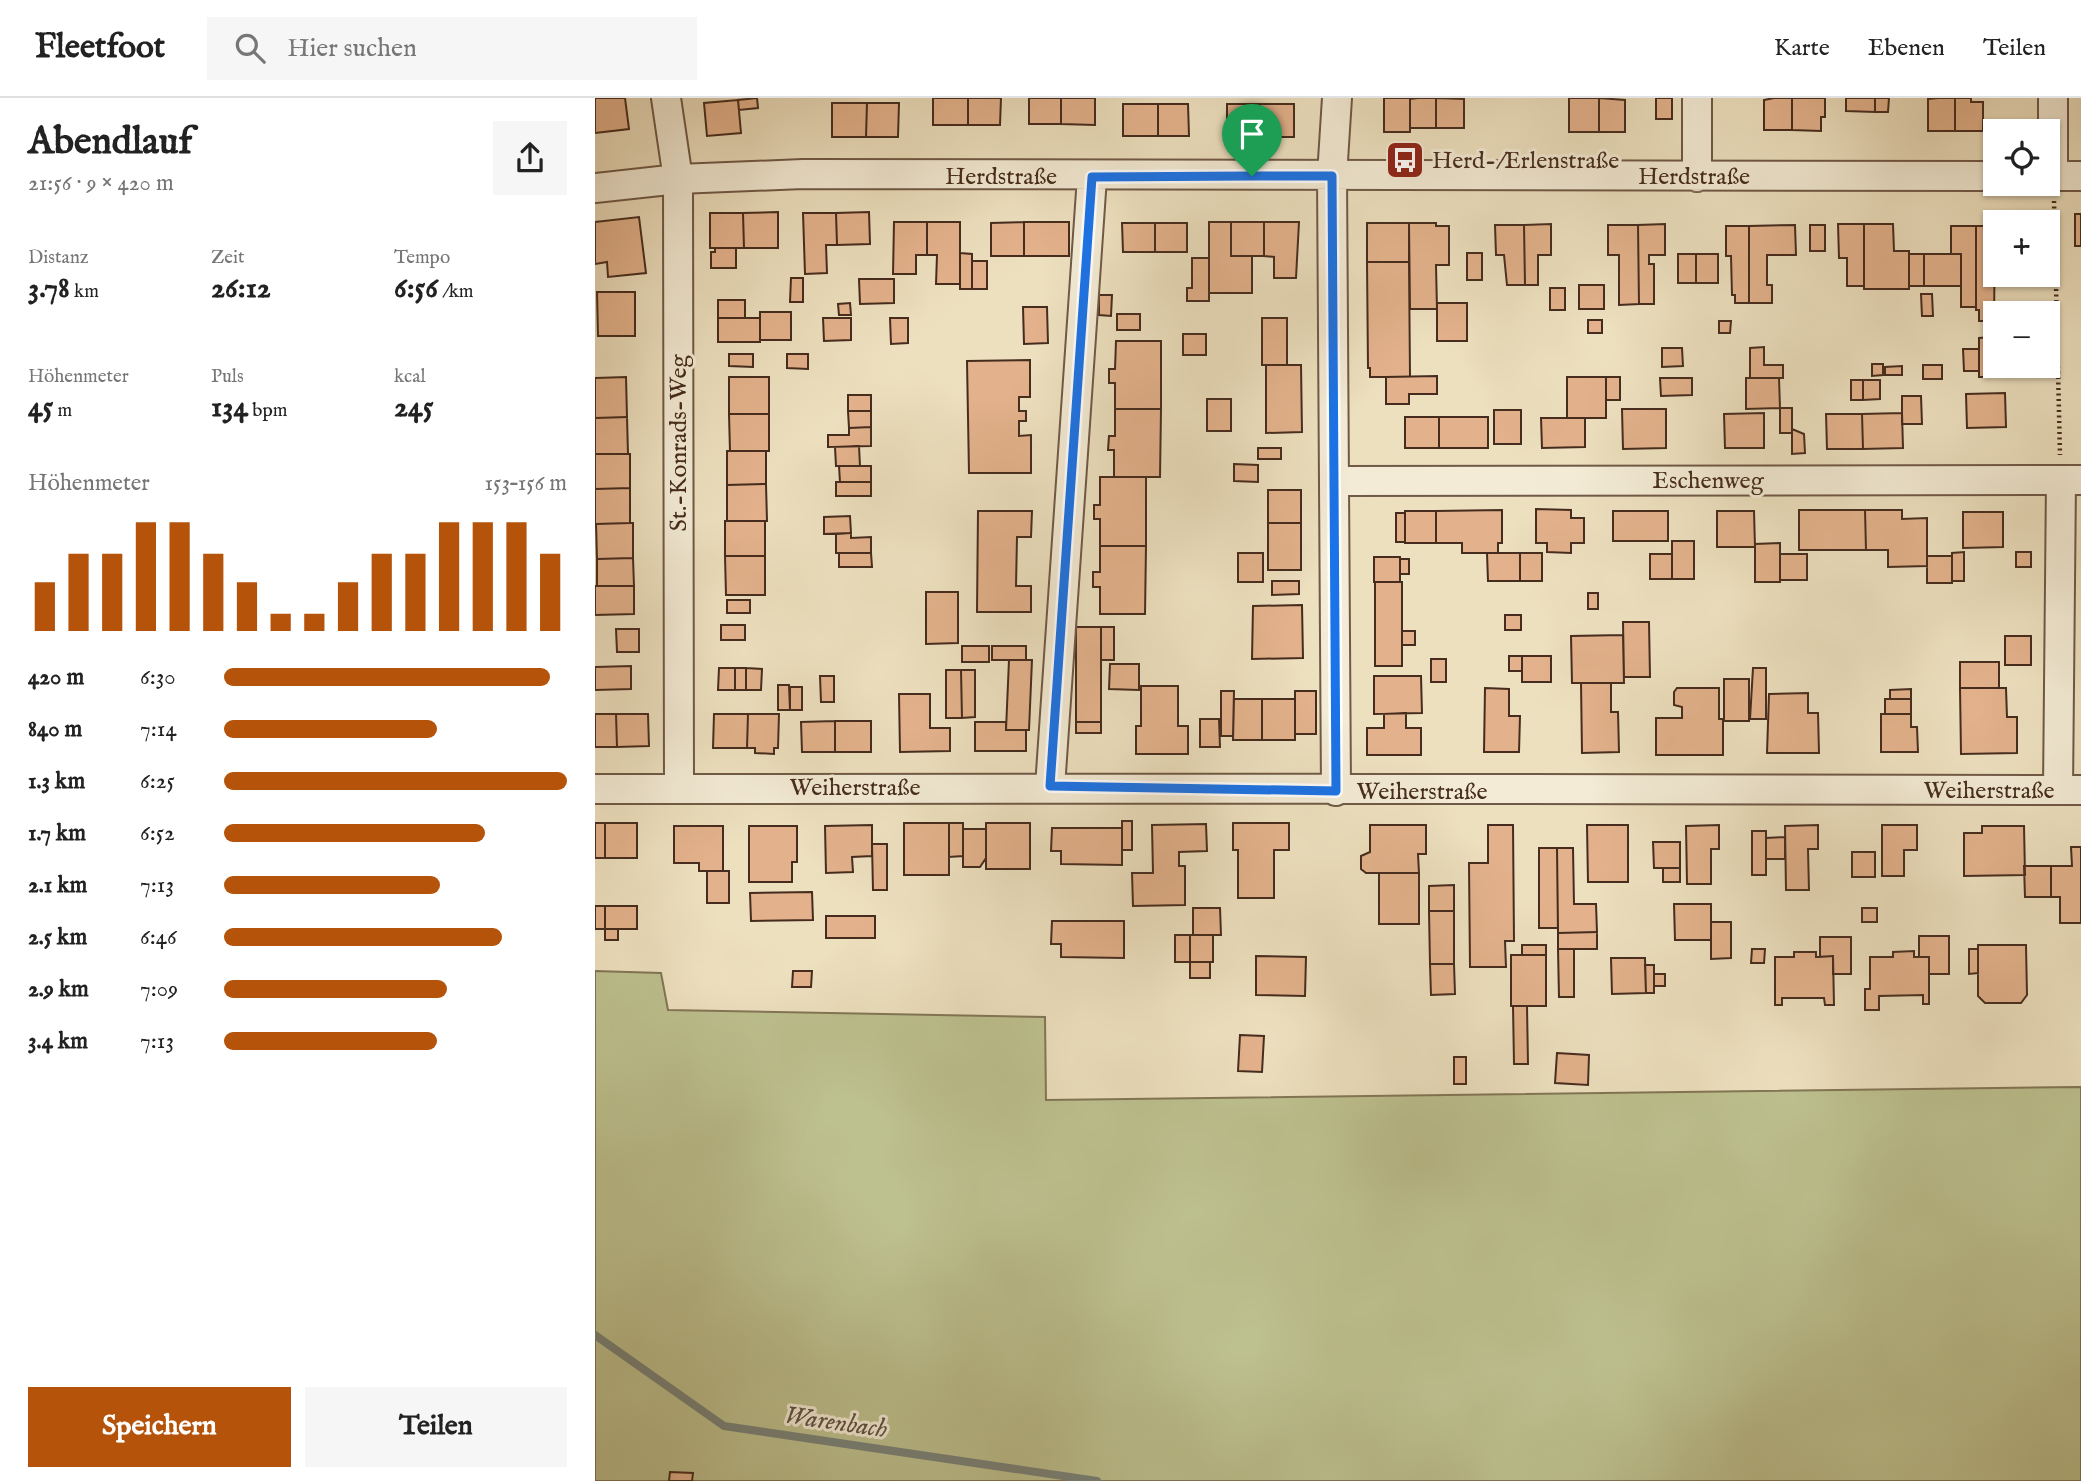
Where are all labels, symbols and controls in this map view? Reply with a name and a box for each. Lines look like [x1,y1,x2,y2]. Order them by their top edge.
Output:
search box [207,17,697,80]
text: Fleetfoot [35,27,165,69]
icon: search [231,29,269,67]
text: Hier suchen [287,32,417,65]
text: Karte [1774,33,1830,64]
text: Ebenen [1868,33,1945,64]
text: Teilen [1983,33,2046,64]
pin [1222,104,1282,176]
icon: arrive [1233,115,1271,153]
text: Abendlauf [28,119,192,167]
map controls [1983,119,2060,378]
button: locate [1983,119,2060,196]
button: share [493,121,567,195]
bus stop icon: Herd-/Erlenstraße [1384,139,1426,181]
place label: Herd-/Erlenstraße [1432,146,1619,177]
street label: Herdstraße [945,162,1057,193]
street label: Herdstraße [1638,162,1750,193]
text: 21:56 · 9 × 420 m [28,169,174,198]
button: + [1983,210,2060,287]
text: Distanz [28,246,89,270]
text: Zeit [211,246,245,270]
text: Tempo [394,246,450,270]
text: 3.78 [28,270,70,308]
text: 26:12 [211,270,271,308]
text: 6:56 [394,270,438,308]
text: km [70,280,99,304]
text: /km [438,280,473,304]
button: − [1983,301,2060,378]
street label: St.-Konrads-Weg [664,354,695,532]
text: Höhenmeter [28,365,129,389]
text: Puls [211,365,244,389]
text: kcal [394,365,426,389]
text: 45 [28,389,53,427]
text: 134 [211,389,248,427]
text: 245 [394,389,434,427]
text: m [53,399,72,423]
text: bpm [248,399,287,423]
street label: Eschenweg [1652,466,1765,497]
text: Höhenmeter [28,469,150,498]
text: 153–156 m [485,469,567,498]
text: 420 m [28,663,84,692]
text: 6:30 [140,663,176,692]
text: 840 m [28,715,82,744]
text: 7:14 [140,715,177,744]
text: 1.3 km [28,767,85,796]
text: 6:25 [140,767,175,796]
street label: Weiherstraße [790,773,920,804]
street label: Weiherstraße [1924,776,2054,807]
street label: Weiherstraße [1357,777,1487,808]
text: 1.7 km [28,819,86,848]
text: 6:52 [140,819,175,848]
text: 2.1 km [28,871,87,900]
text: 7:13 [140,871,174,900]
text: 2.5 km [28,923,87,952]
text: 6:46 [140,923,177,952]
text: 2.9 km [28,975,89,1004]
text: 7:09 [140,975,178,1004]
text: 3.4 km [28,1027,88,1056]
text: 7:13 [140,1027,174,1056]
button: Speichern [28,1387,291,1467]
button: Teilen [305,1387,567,1467]
water label: Warenbach [782,1399,889,1446]

